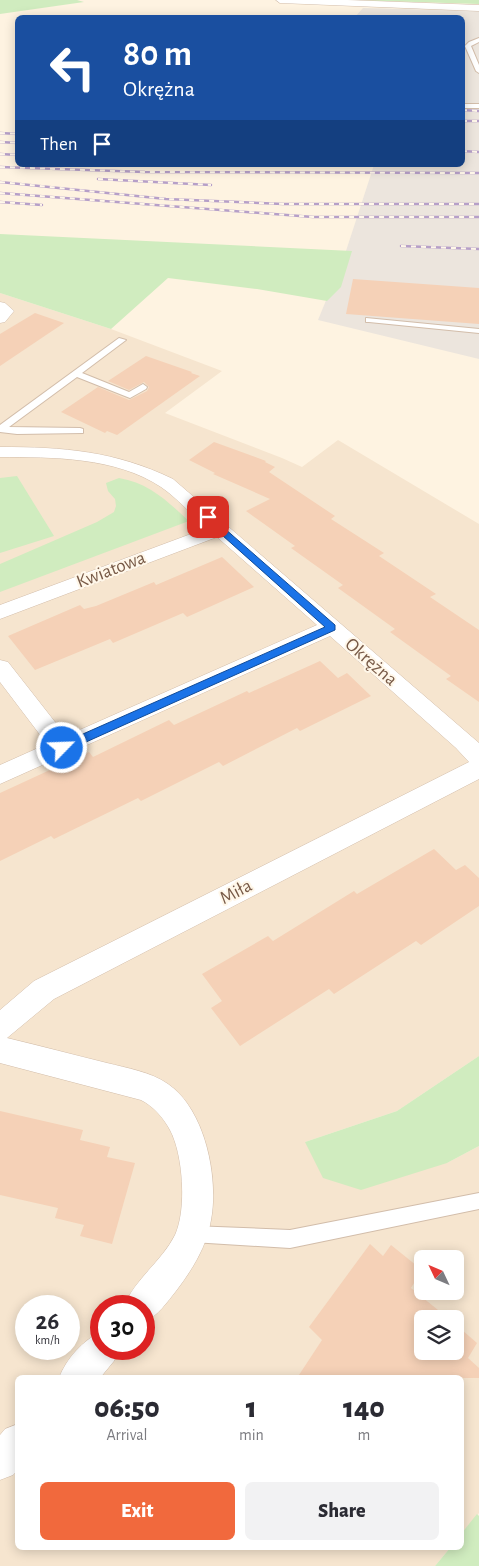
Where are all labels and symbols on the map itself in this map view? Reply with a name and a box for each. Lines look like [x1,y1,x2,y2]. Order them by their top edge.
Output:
pin [187,496,229,538]
street label: Kwiatowa [74,548,148,592]
street label: Okrężna [341,634,401,690]
position arrow [35,721,87,773]
street label: Miła [217,876,255,908]
north arrow [414,1250,464,1300]
speed limit sign: 30 [90,1295,155,1360]

